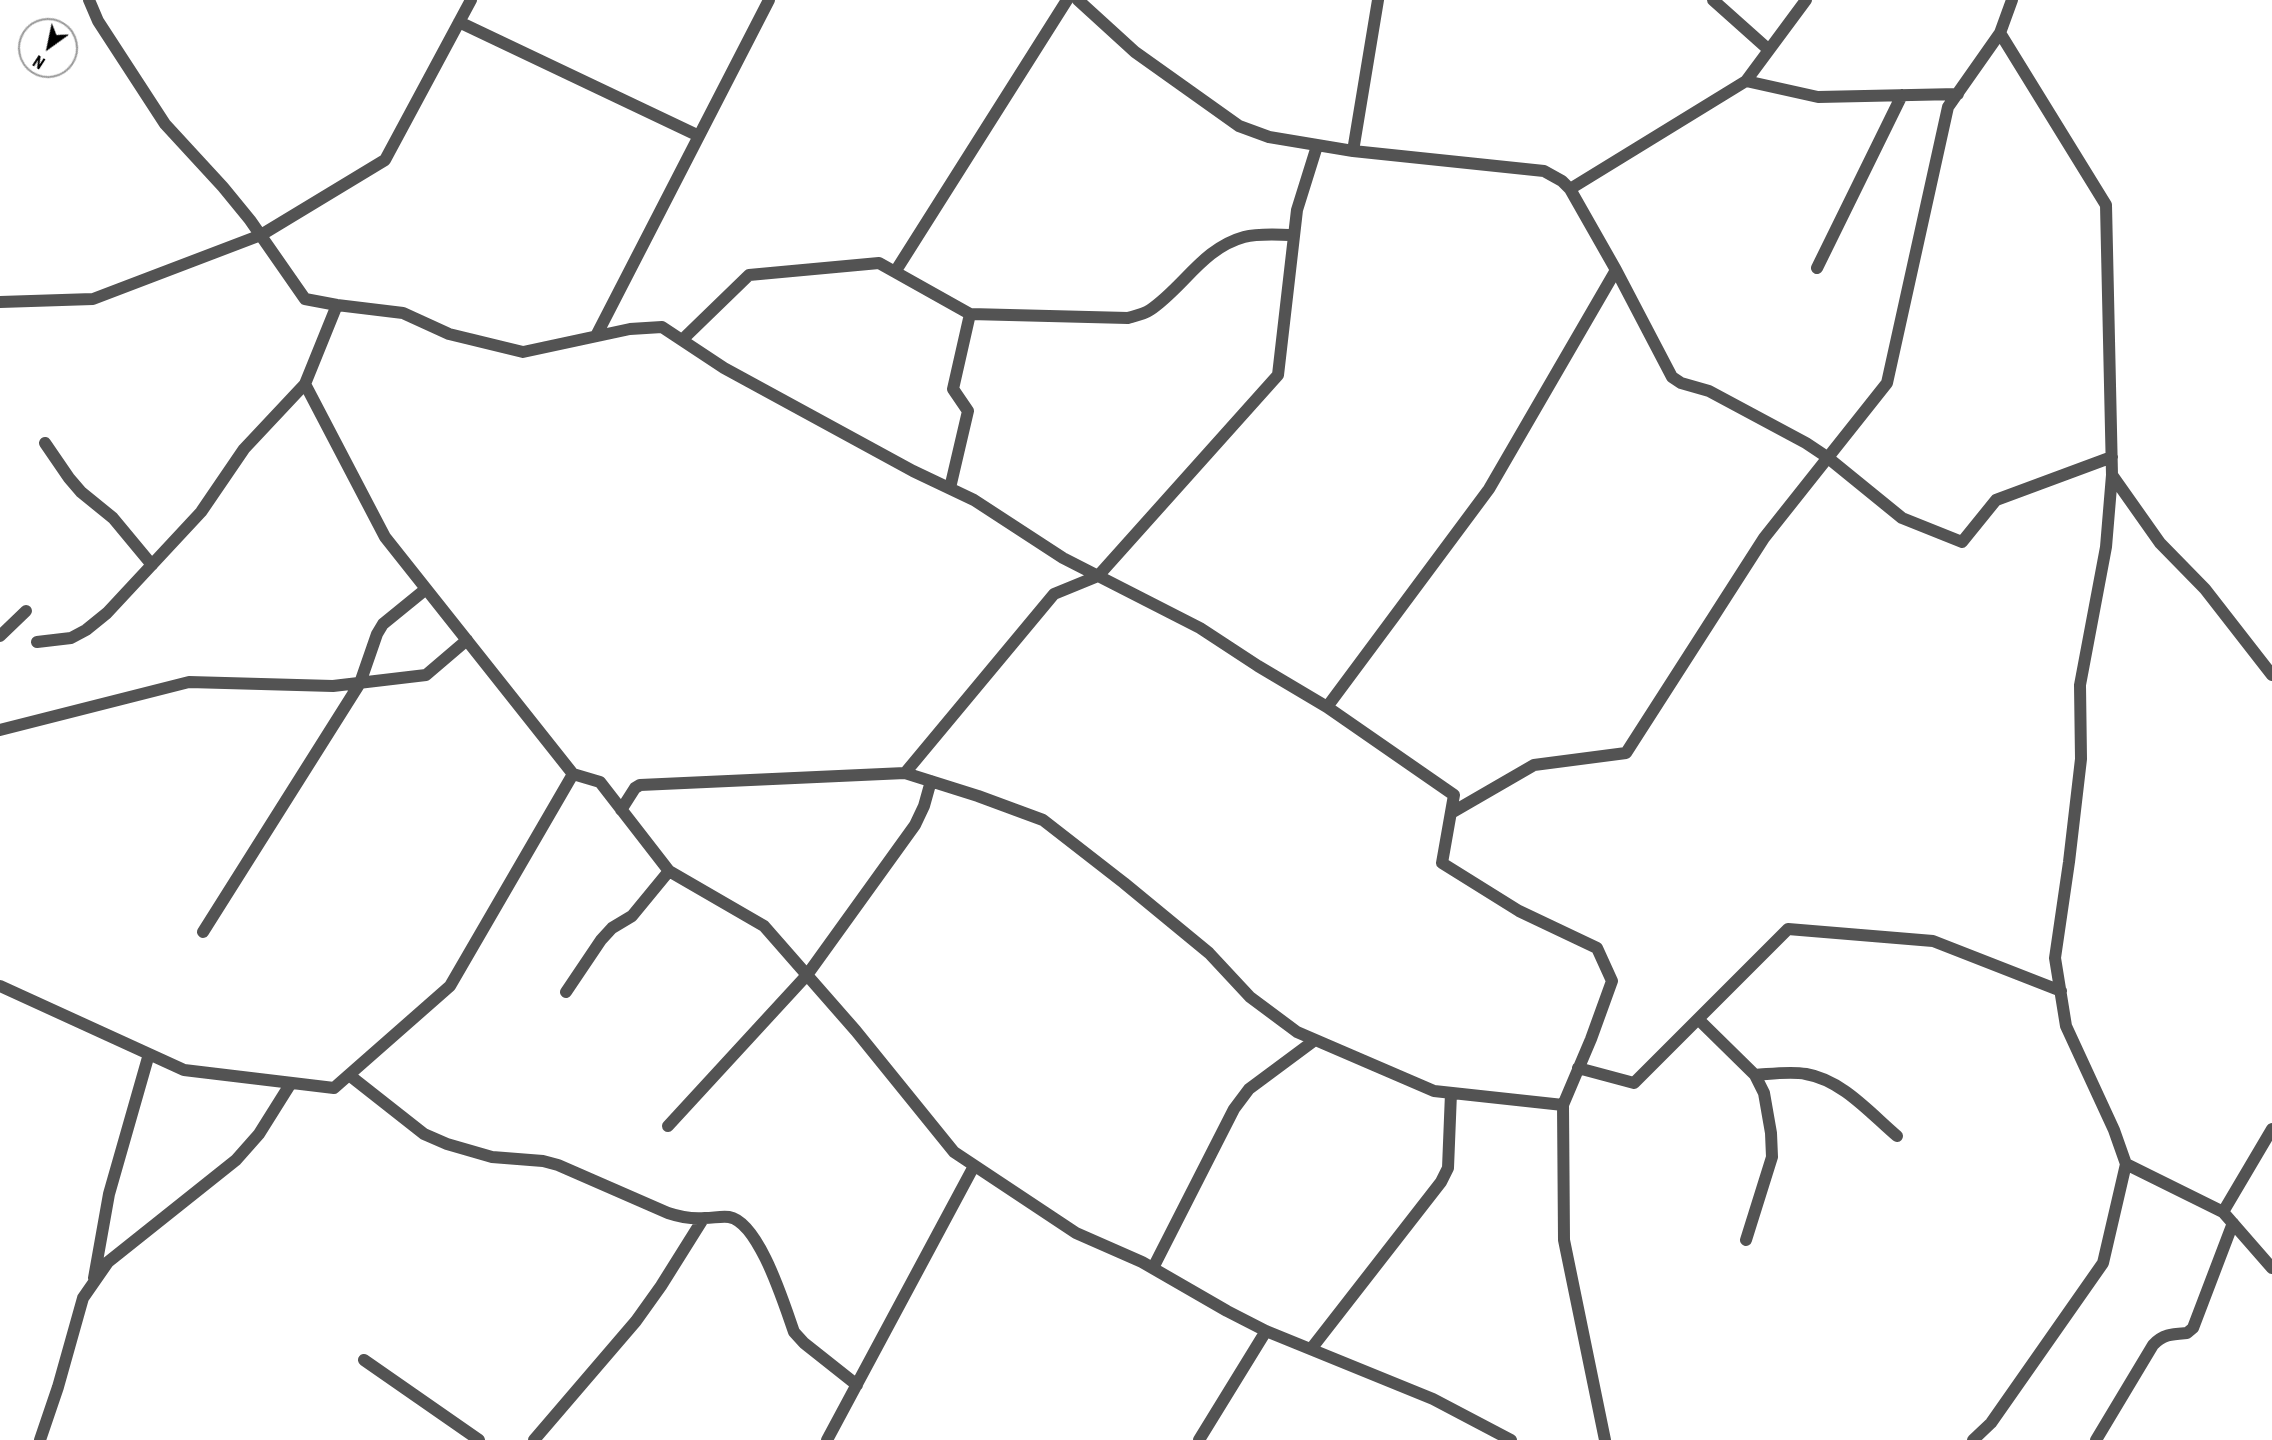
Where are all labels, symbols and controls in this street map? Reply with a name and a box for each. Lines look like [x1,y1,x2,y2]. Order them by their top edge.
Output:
north arrow [18,18,78,78]
text: N [30,51,48,72]

